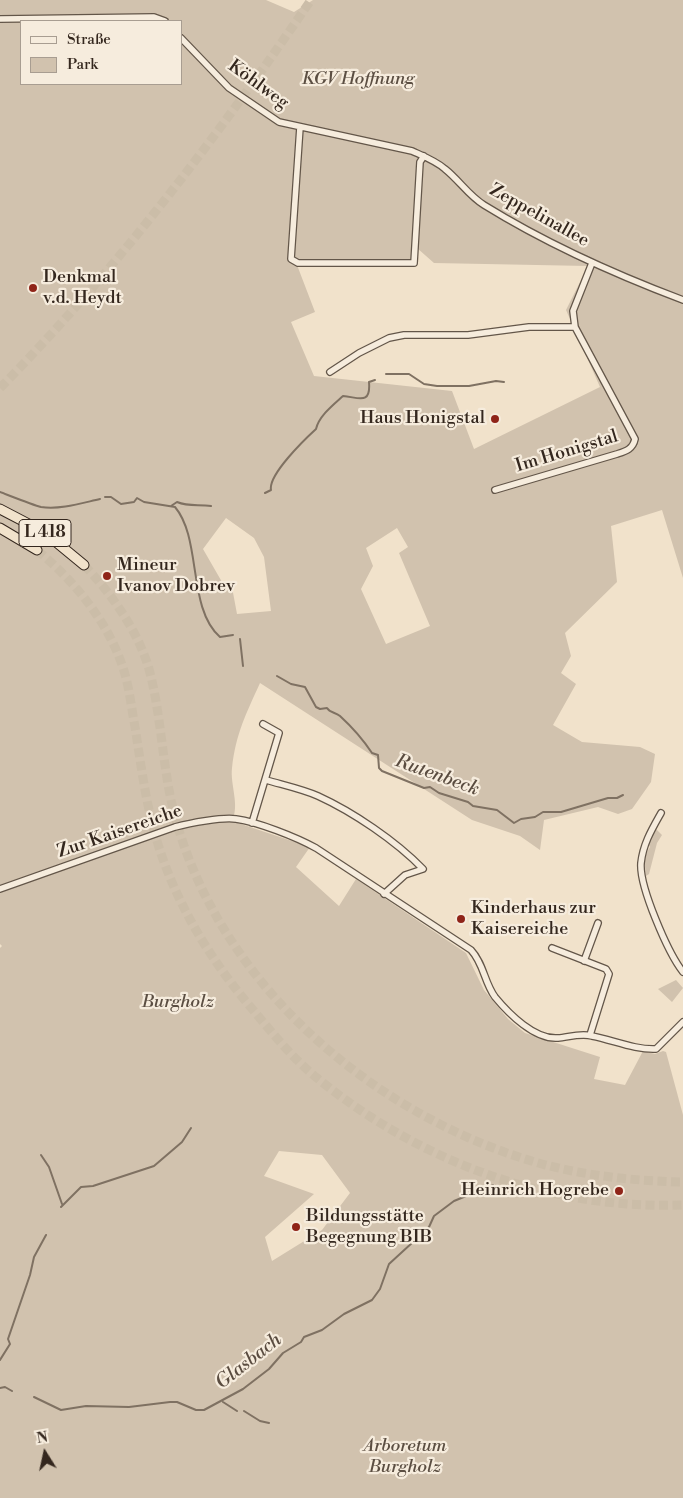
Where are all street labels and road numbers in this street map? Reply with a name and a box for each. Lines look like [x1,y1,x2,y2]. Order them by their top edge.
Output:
street label: Köhlweg [223,56,293,114]
street label: Zeppelinallee [485,180,593,252]
street label: Im Honigstal [513,426,621,478]
road number: L 418 [19,520,71,546]
street label: Zur Kaisereiche [55,801,185,863]

